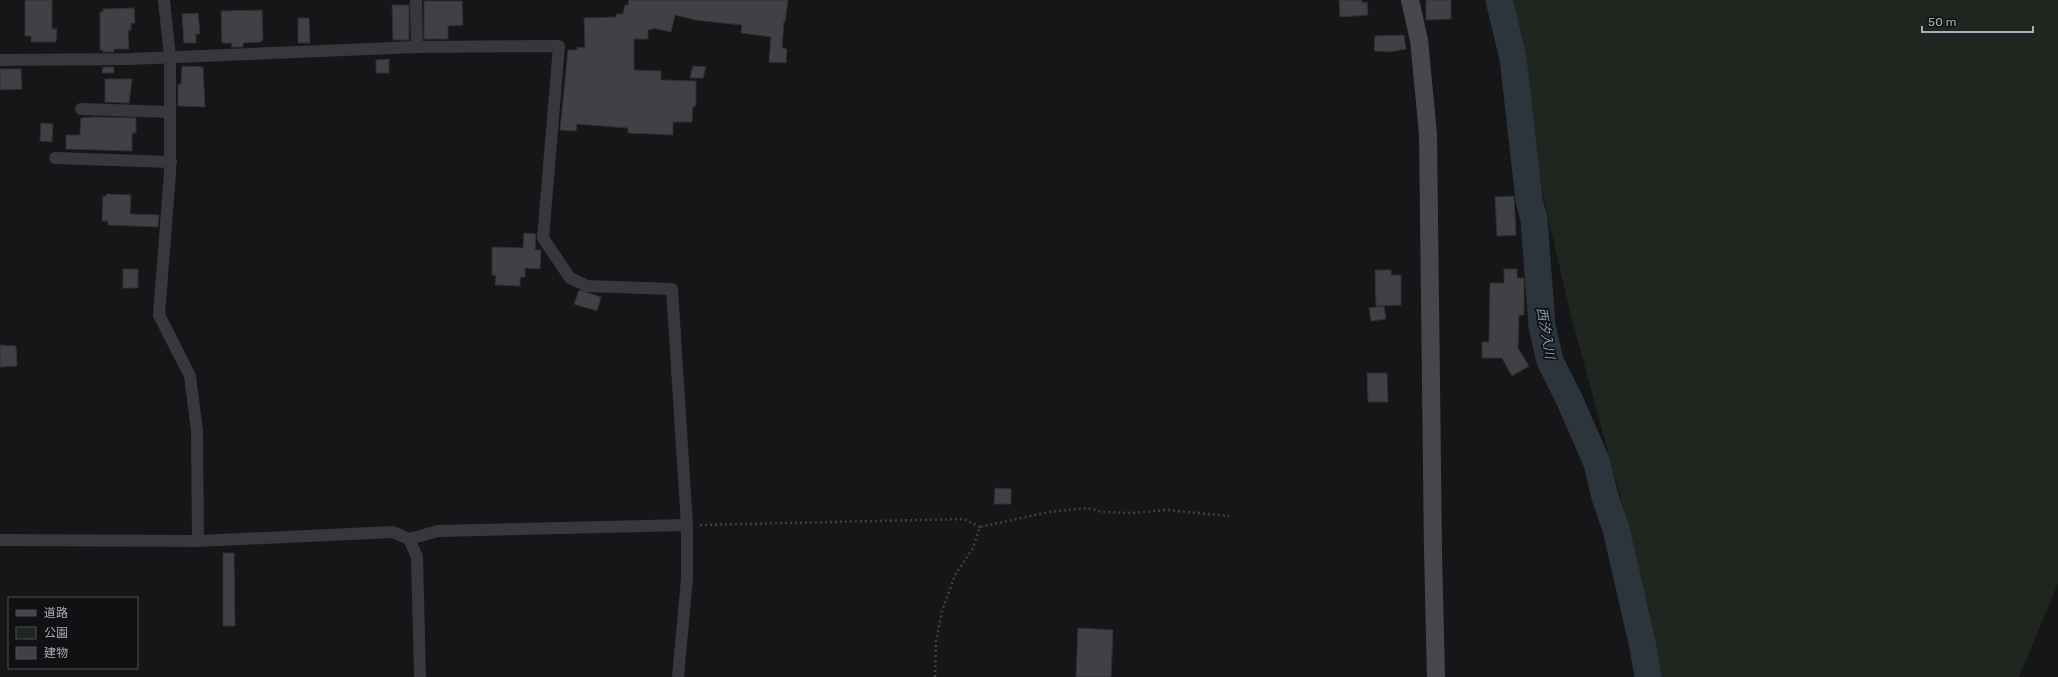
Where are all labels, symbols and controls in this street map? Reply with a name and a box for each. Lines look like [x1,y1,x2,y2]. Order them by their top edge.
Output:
scale bar [1922,8,2033,34]
text: 50 m [1928,15,1956,29]
water label: 西汐入川 [1534,306,1558,362]
legend [8,597,138,669]
text: 道路 [44,606,68,620]
text: 公園 [44,626,68,640]
text: 建物 [44,646,68,660]

